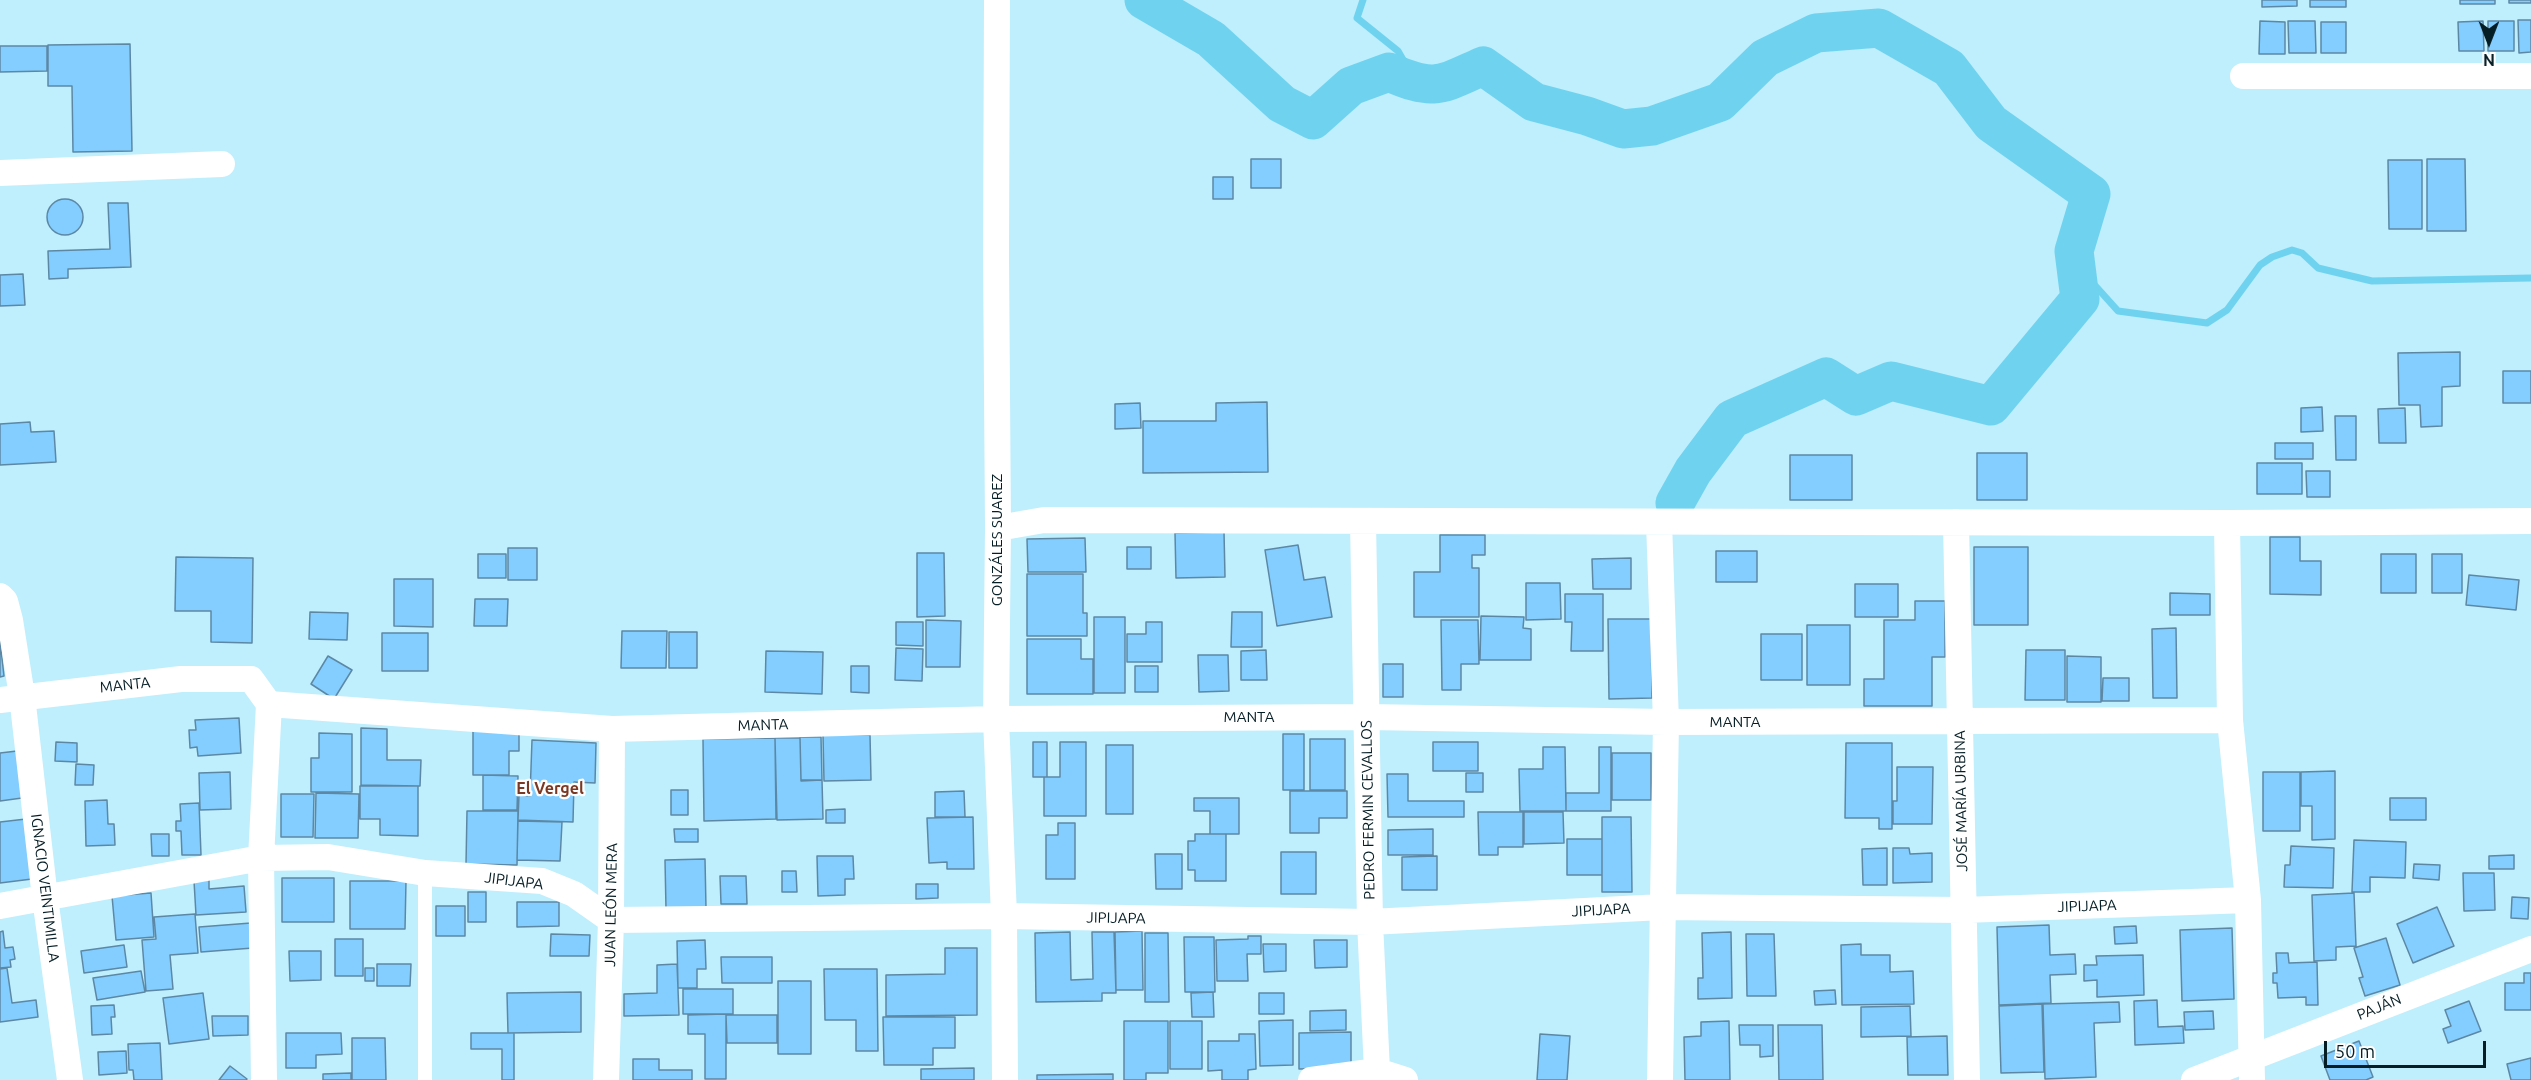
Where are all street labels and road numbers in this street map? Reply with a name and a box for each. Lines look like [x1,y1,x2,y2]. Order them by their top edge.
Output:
street label: GONZÁLES SUAREZ [988,474,1006,606]
street label: MANTA [99,673,151,697]
street label: MANTA [1224,708,1274,726]
street label: MANTA [1710,713,1760,731]
street label: MANTA [737,715,789,735]
street label: PEDRO FERMIN CEVALLOS [1357,720,1379,900]
street label: JOSÉ MARÍA URBINA [1951,730,1971,872]
street label: IGNACIO VEINTIMILLA [27,813,63,963]
street label: JUAN LEÓN MERA [601,843,621,967]
street label: JIPIJAPA [484,868,544,894]
street label: JIPIJAPA [2057,896,2117,916]
street label: JIPIJAPA [1571,899,1631,921]
street label: JIPIJAPA [1086,908,1146,928]
street label: PAJÁN [2354,990,2404,1024]

